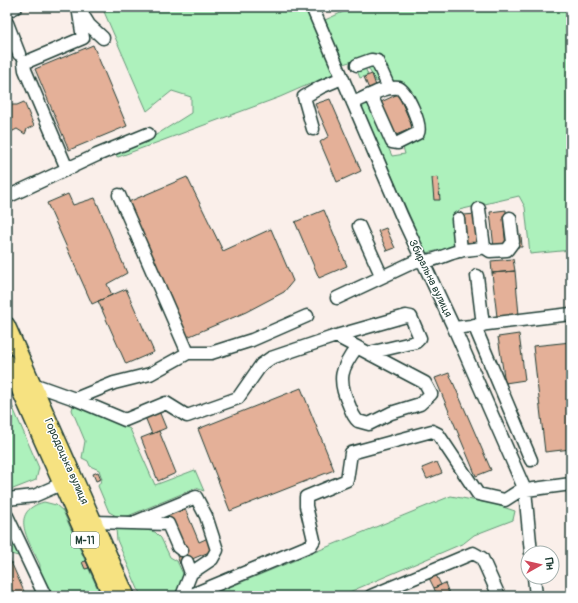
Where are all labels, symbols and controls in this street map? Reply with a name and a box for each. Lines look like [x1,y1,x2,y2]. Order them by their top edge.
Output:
street label: Збиральна вулиця [406,237,455,319]
street label: Городоцька вулиця [42,416,91,506]
road number: М-11 [71,532,99,548]
north arrow [520,545,560,585]
text: Пн [542,557,557,571]

